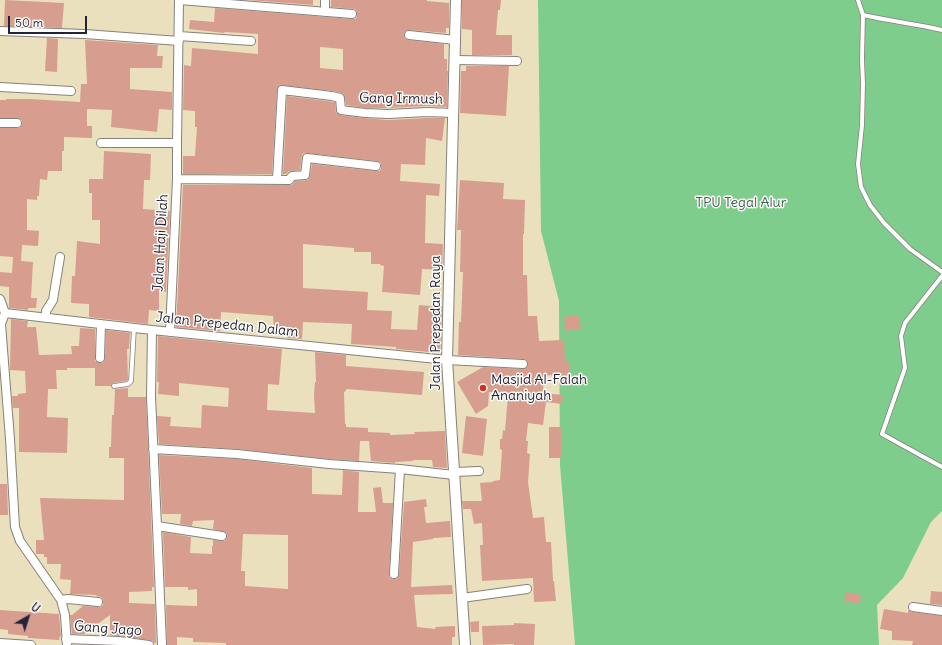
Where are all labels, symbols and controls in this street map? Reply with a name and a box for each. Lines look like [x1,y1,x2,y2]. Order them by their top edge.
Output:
scale bar [10,8,89,34]
text: 50 m [15,15,43,30]
street label: Gang Irmush [359,90,443,108]
street label: Jalan Haji Dilah [150,194,172,292]
park label: TPU Tegal Alur [696,195,786,211]
street label: Jalan Prepedan Raya [428,256,444,390]
street label: Jalan Prepedan Dalam [155,309,299,341]
place label: Masjid Al-Falah Ananiyah [491,372,587,404]
marker: Masjid Al-Falah Ananiyah [478,383,488,393]
north arrow [8,597,48,637]
text: U [28,600,43,615]
street label: Gang Jago [73,618,143,640]

